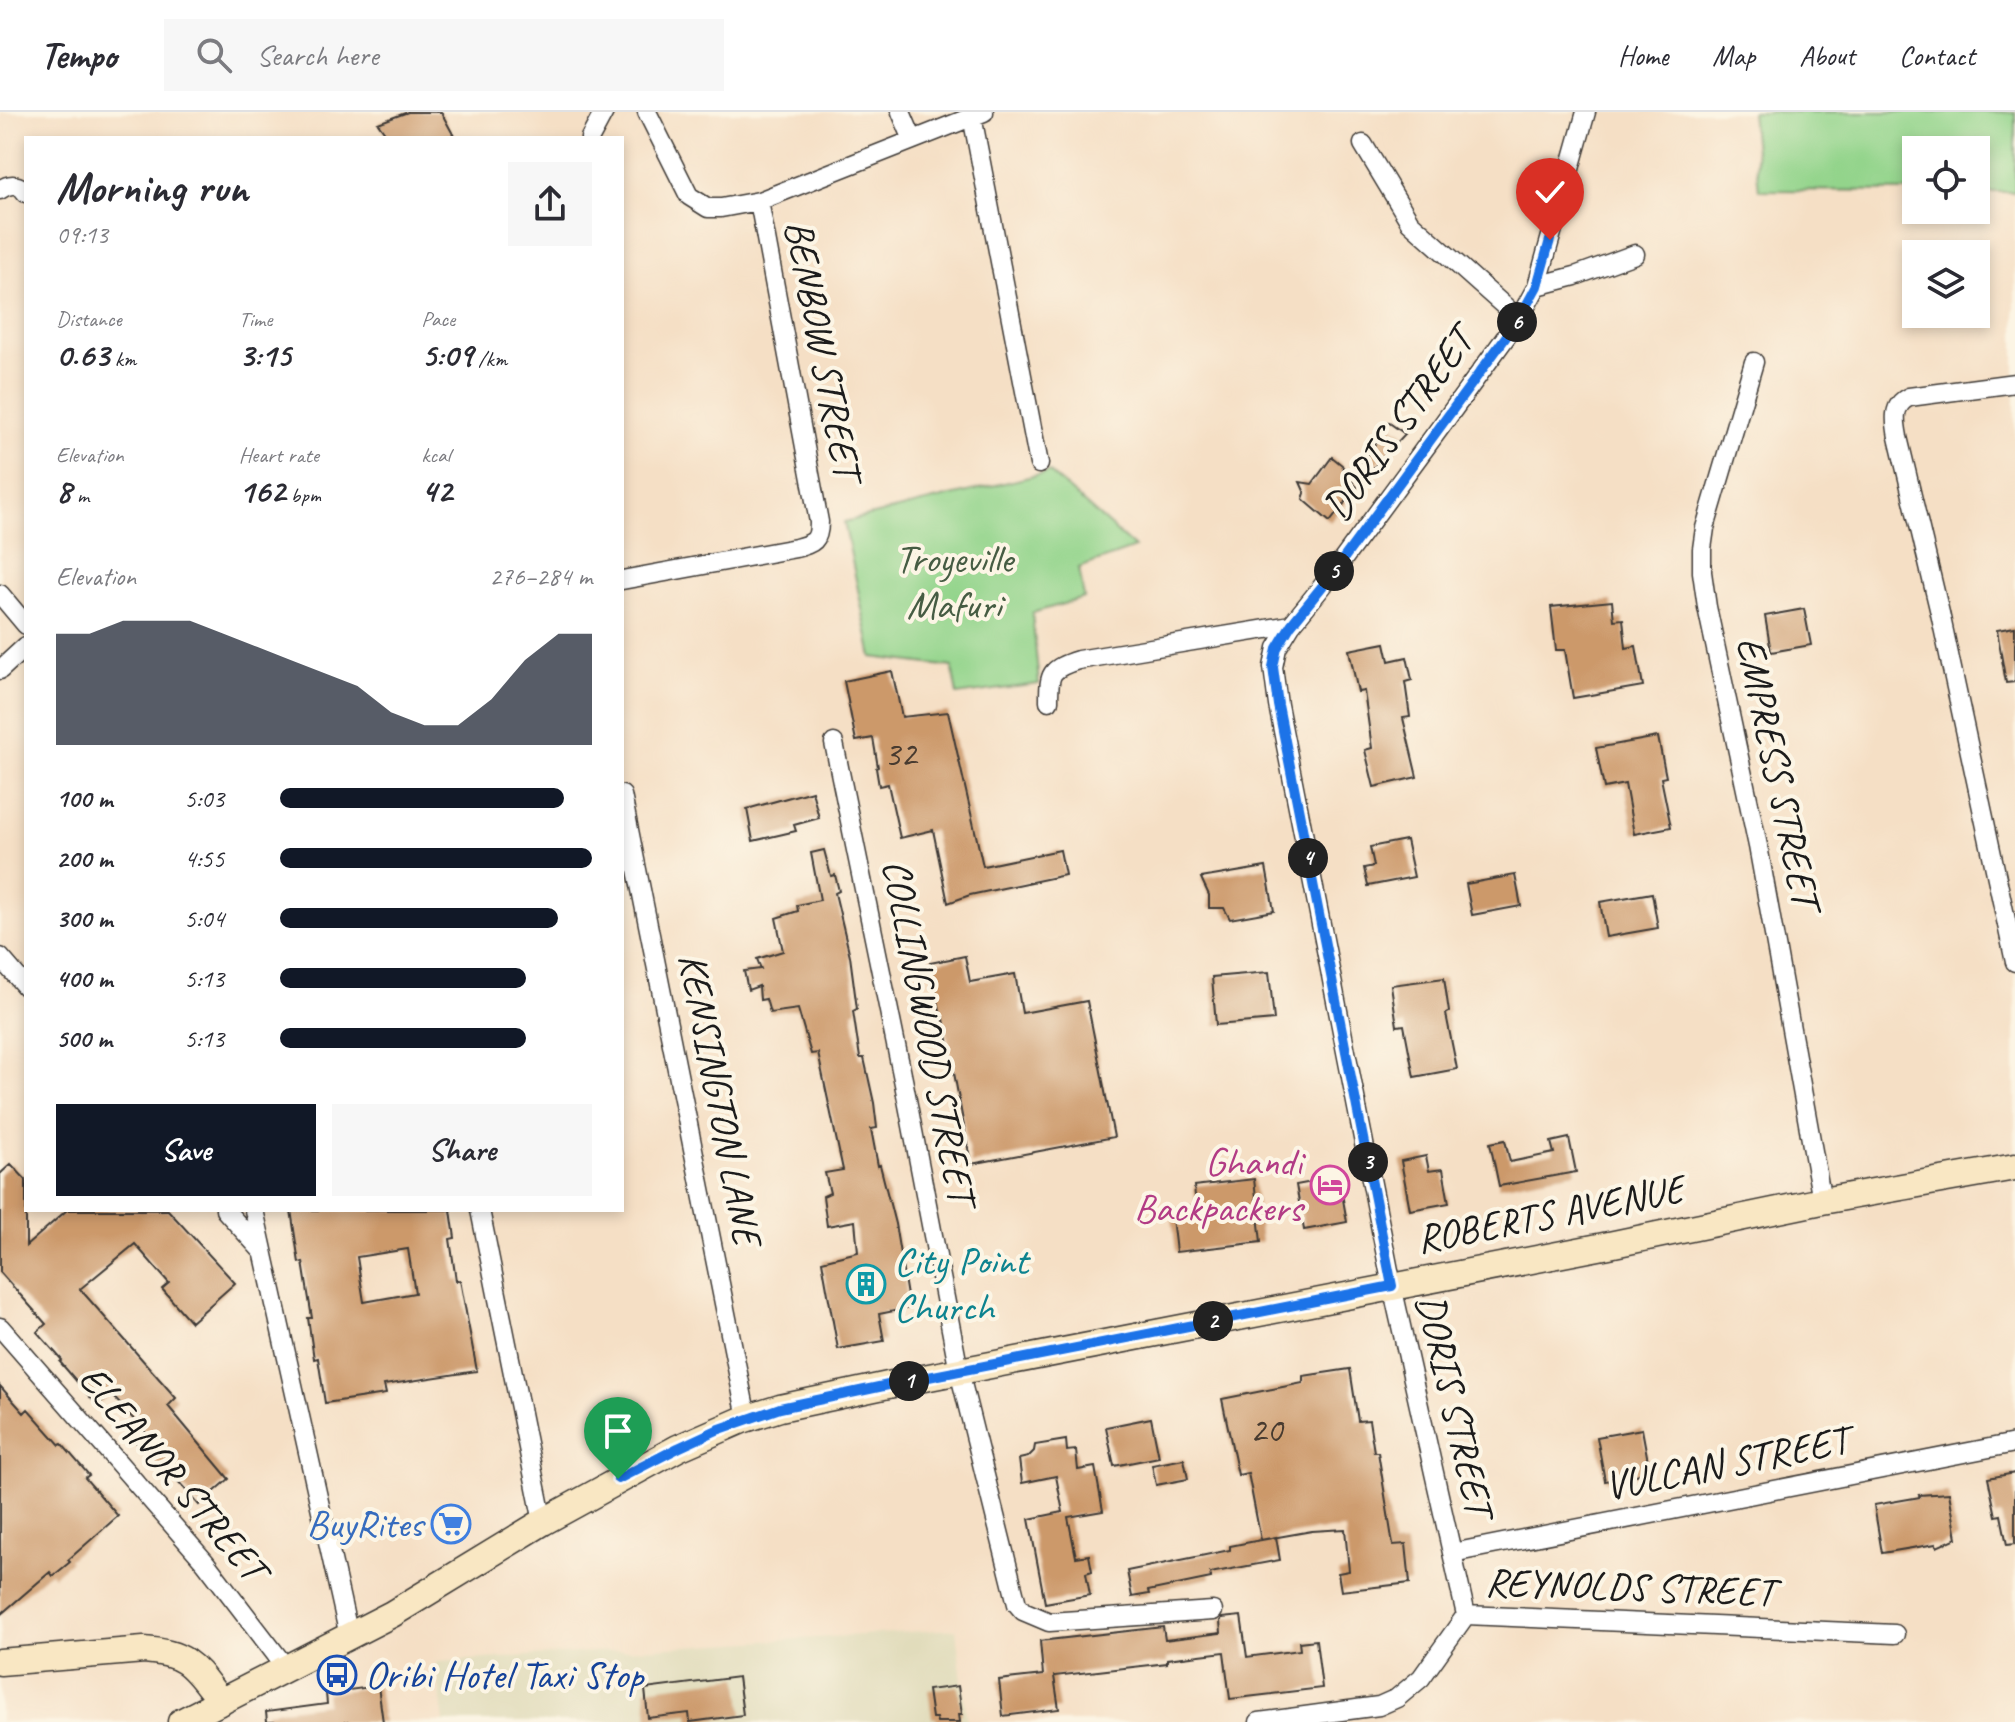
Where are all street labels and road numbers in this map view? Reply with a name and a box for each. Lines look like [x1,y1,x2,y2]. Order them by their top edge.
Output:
street label: BENBOW STREET [774,216,874,491]
street label: DORIS STREET [1312,312,1489,530]
street label: EMPRESS STREET [1725,632,1833,921]
street label: COLLINGWOOD STREET [871,855,989,1216]
street label: KENSINGTON LANE [667,949,774,1254]
street label: ROBERTS AVENUE [1412,1163,1693,1264]
street label: DORIS STREET [1405,1290,1506,1528]
street label: ELEANOR STREET [68,1355,283,1597]
street label: VULCAN STREET [1600,1413,1861,1511]
street label: REYNOLDS STREET [1485,1557,1783,1617]

